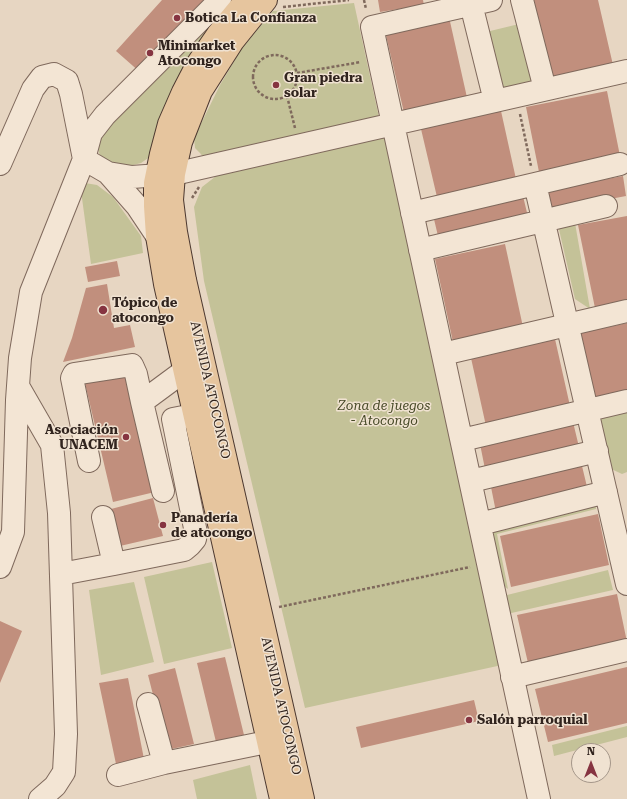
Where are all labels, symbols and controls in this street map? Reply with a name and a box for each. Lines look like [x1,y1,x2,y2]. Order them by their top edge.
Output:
place label: Botica La Confianza [185,10,316,26]
marker: Botica La Confianza [172,13,182,23]
place label: Minimarket Atocongo [158,38,235,69]
marker: Minimarket Atocongo [145,48,155,58]
place label: Gran piedra solar [284,70,362,101]
marker: Gran piedra solar [271,80,281,90]
place label: Tópico de atocongo [112,295,177,326]
marker: Tópico de atocongo [97,304,109,316]
street label: AVENIDA ATOCONGO [187,320,233,460]
park label: Zona de juegos - Atocongo [338,398,430,429]
place label: Asociación UNACEM [45,422,118,453]
marker: Asociación UNACEM [121,432,131,442]
place label: Panadería de atocongo [171,510,252,541]
marker: Panadería de atocongo [158,520,168,530]
street label: AVENIDA ATOCONGO [258,636,304,776]
place label: Salón parroquial [477,712,587,728]
marker: Salón parroquial [464,715,474,725]
north arrow [571,743,611,783]
text: N [587,745,595,758]

